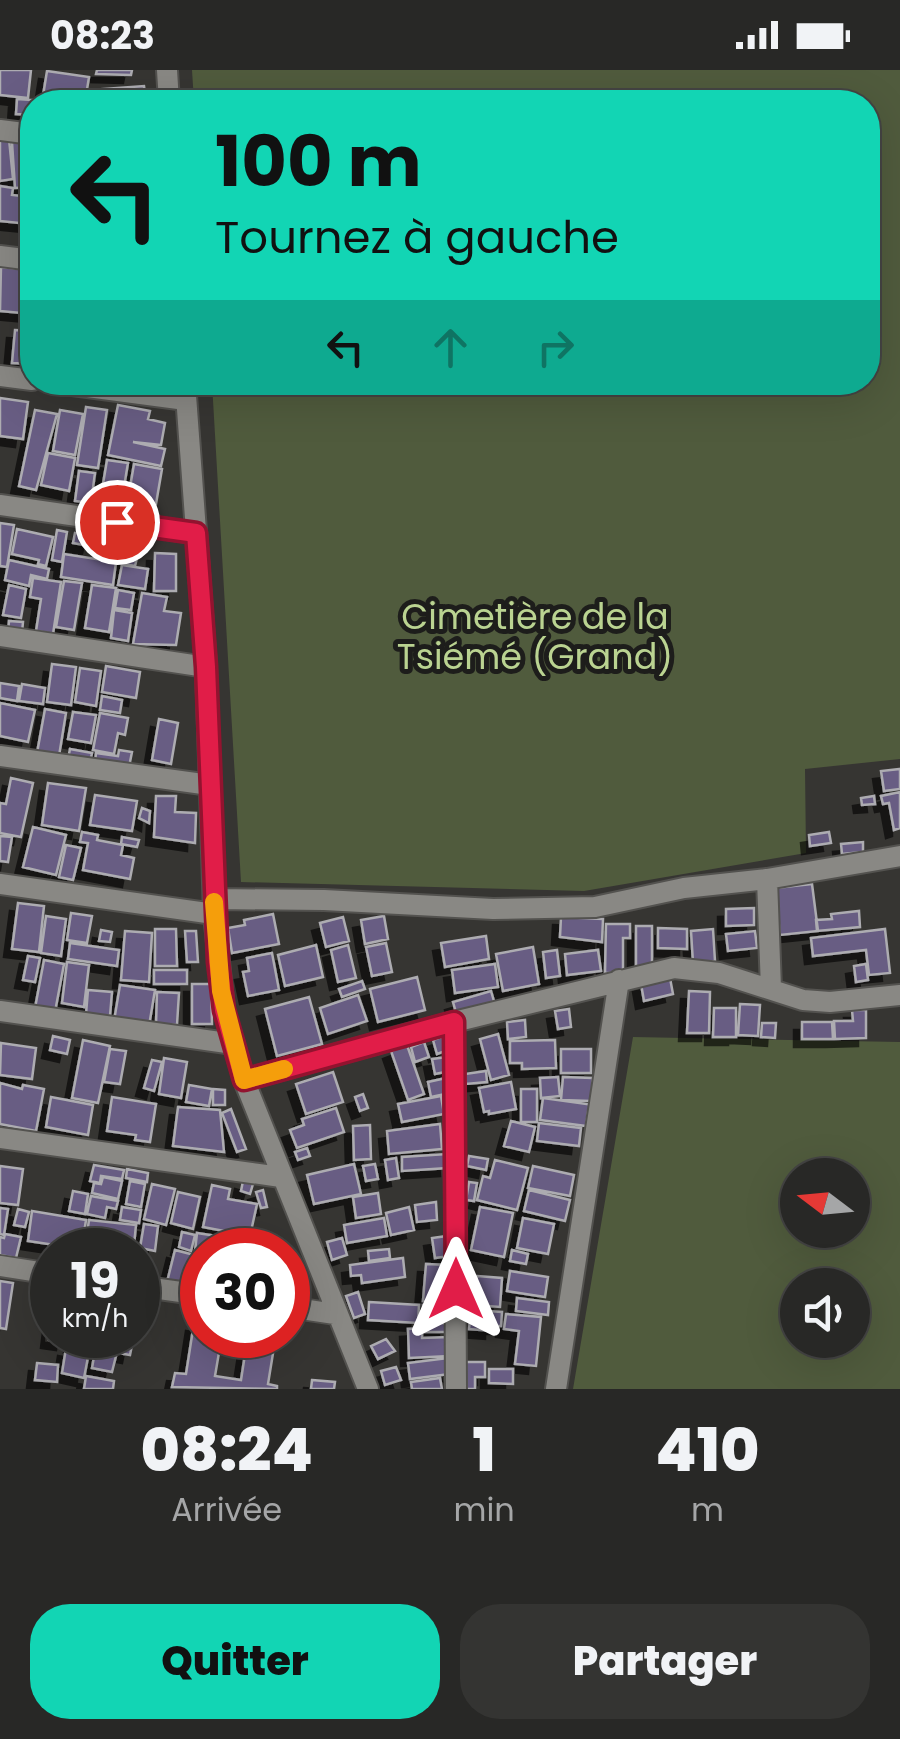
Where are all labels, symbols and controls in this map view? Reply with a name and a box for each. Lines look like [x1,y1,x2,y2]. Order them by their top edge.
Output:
text: 08:23 [50,9,155,62]
text: 100 m [215,112,422,211]
icon: left [50,130,180,260]
text: Tournez à gauche [215,206,619,269]
icon: left [318,320,373,375]
icon: ahead [423,320,478,375]
icon: right [528,320,583,375]
pin [75,480,160,565]
icon: arrive [90,495,145,550]
park label: Cimetière de la Tsiémé (Grand) [397,592,673,681]
north arrow [780,1158,870,1248]
map controls [780,1158,870,1358]
speed limit sign: 30 [180,1228,310,1358]
position arrow [404,1237,508,1341]
text: 19 [70,1245,120,1316]
button: sound [780,1268,870,1358]
text: km/h [62,1301,128,1336]
text: 08:24 [141,1408,313,1492]
text: 1 [472,1408,496,1492]
text: 410 [655,1408,759,1492]
text: Arrivée [171,1487,282,1532]
text: min [453,1487,515,1532]
text: m [691,1487,724,1532]
button: Quitter [30,1604,440,1719]
button: Partager [460,1604,870,1719]

